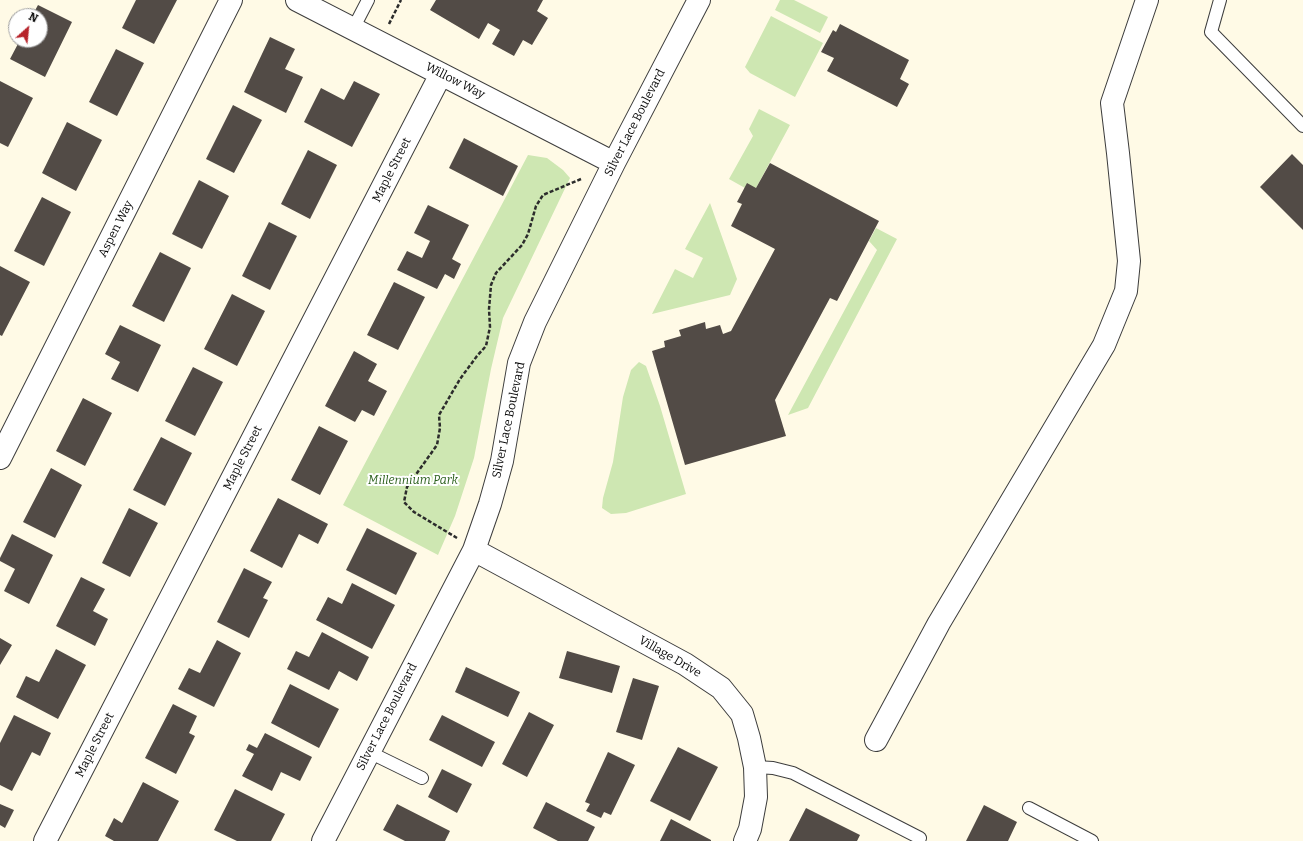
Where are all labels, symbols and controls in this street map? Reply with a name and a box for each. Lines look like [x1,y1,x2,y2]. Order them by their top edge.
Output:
north arrow [8,8,48,48]
text: N [26,10,40,25]
street label: Willow Way [423,60,487,102]
street label: Silver Lace Boulevard [602,67,668,179]
street label: Maple Street [370,135,414,205]
street label: Aspen Way [96,198,136,260]
street label: Silver Lace Boulevard [490,361,528,479]
street label: Maple Street [221,423,265,493]
park label: Millennium Park [368,474,458,488]
street label: Village Drive [636,633,704,681]
street label: Silver Lace Boulevard [354,661,420,773]
street label: Maple Street [73,710,117,780]

